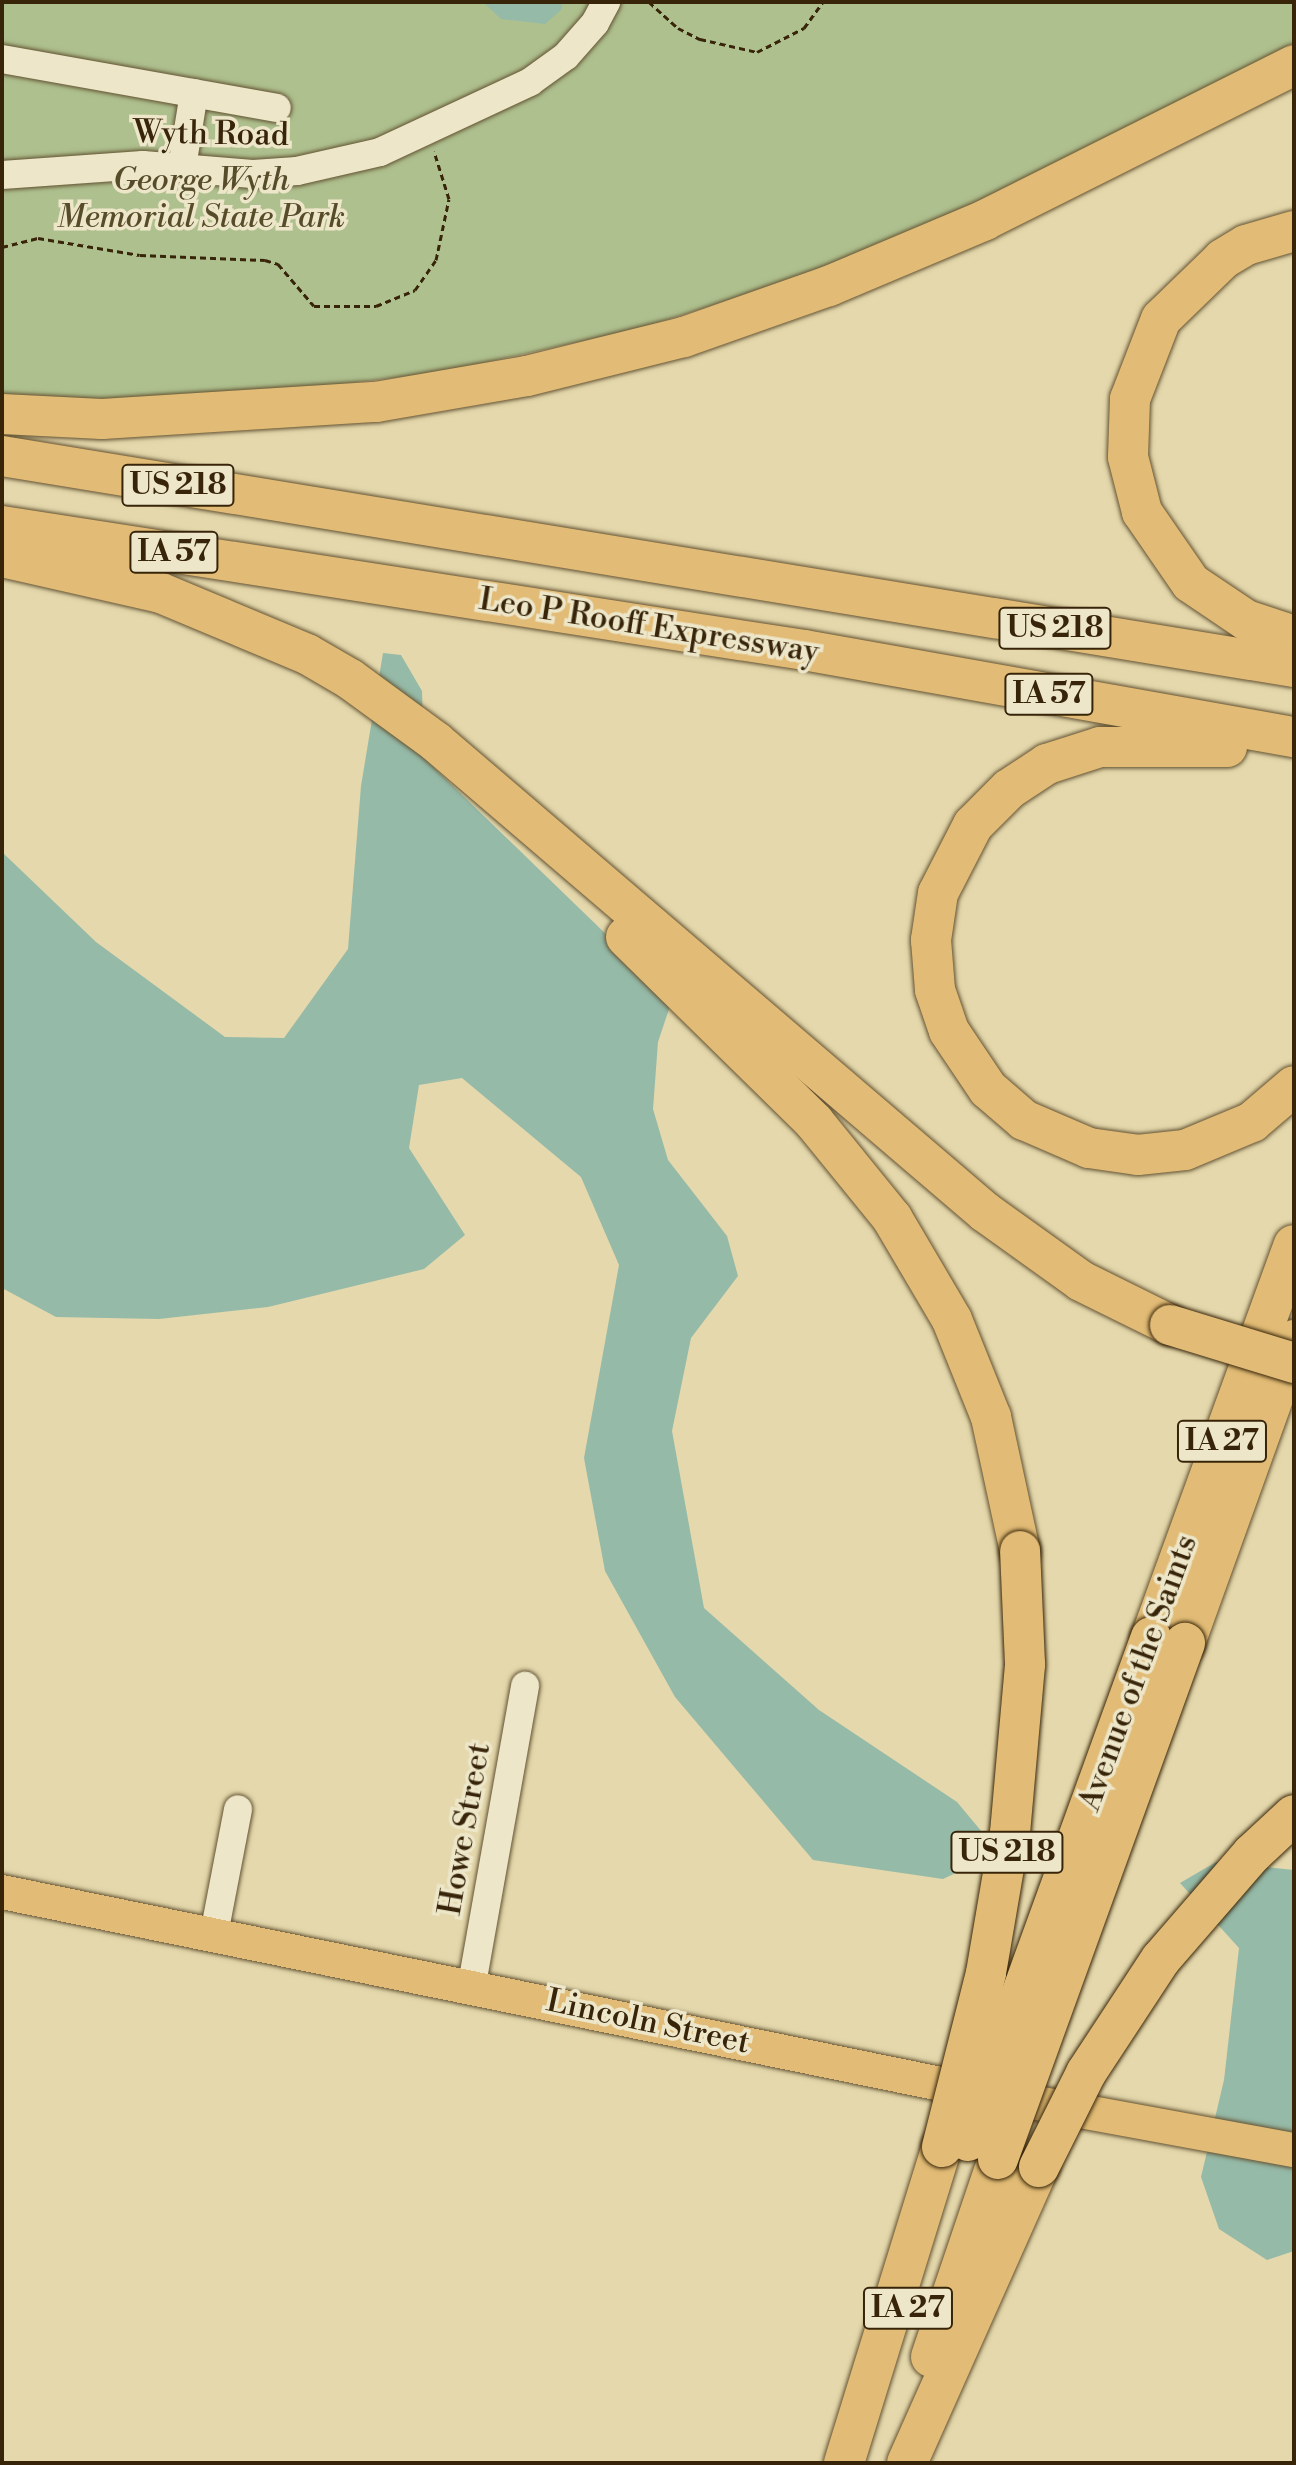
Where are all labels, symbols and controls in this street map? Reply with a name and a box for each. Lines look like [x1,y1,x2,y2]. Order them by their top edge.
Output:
street label: Wyth Road [133,113,289,155]
park label: George Wyth Memorial State Park [57,162,345,237]
road number: US 218 [120,459,236,511]
road number: IA 57 [128,526,220,578]
street label: Leo P Rooff Expressway [476,580,822,672]
road number: US 218 [997,602,1113,654]
road number: IA 57 [1003,668,1095,720]
road number: IA 27 [1176,1415,1268,1467]
street label: Avenue of the Saints [1070,1530,1206,1816]
street label: Howe Street [431,1740,499,1918]
road number: US 218 [949,1826,1065,1878]
street label: Lincoln Street [543,1982,753,2062]
road number: IA 27 [862,2282,954,2334]

